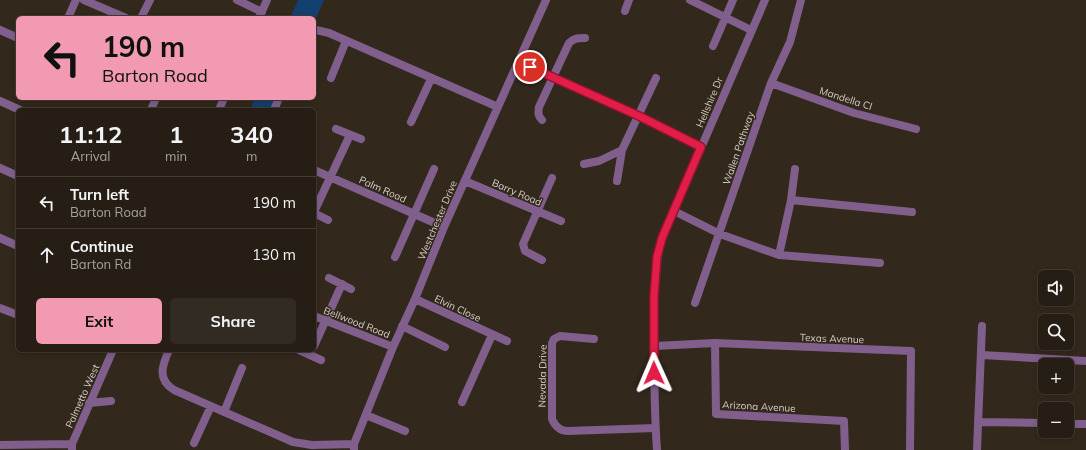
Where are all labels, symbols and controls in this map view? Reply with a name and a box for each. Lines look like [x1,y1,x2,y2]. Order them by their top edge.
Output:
text: 190 m [102,29,185,64]
icon: left [36,32,88,84]
pin [513,50,547,84]
icon: arrive [519,56,541,78]
text: Barton Road [102,64,208,87]
street label: Hellshire Dr [693,75,726,129]
street label: Mandella Cl [818,84,874,113]
street label: Wallen Pathway [720,109,757,187]
text: 11:12 [59,119,122,149]
text: 1 [169,119,183,149]
text: 340 [230,119,273,149]
text: Arrival [71,148,110,164]
text: min [165,148,187,164]
text: m [246,148,257,164]
street label: Palm Road [357,173,409,206]
street label: Barry Road [490,176,544,209]
street label: Westchester Drive [415,179,460,262]
text: Turn left [70,185,129,204]
icon: left [36,192,58,214]
text: 190 m [252,193,296,212]
text: Barton Road [70,204,147,220]
text: Continue [70,237,133,256]
icon: ahead [36,244,58,266]
text: 130 m [252,245,296,264]
text: Barton Rd [70,256,131,272]
map controls [1038,270,1074,438]
button: sound [1038,270,1074,306]
street label: Elvin Close [432,292,483,325]
button: Exit [36,298,162,344]
button: Share [170,298,296,344]
street label: Bellwood Road [322,304,392,341]
button: search [1038,314,1074,350]
street label: Texas Avenue [800,331,864,346]
street label: Nevada Drive [535,344,550,408]
position arrow [633,352,675,394]
button: + [1038,358,1074,394]
street label: Palmetto West [63,362,103,430]
street label: Arizona Avenue [722,398,796,415]
button: − [1038,402,1074,438]

